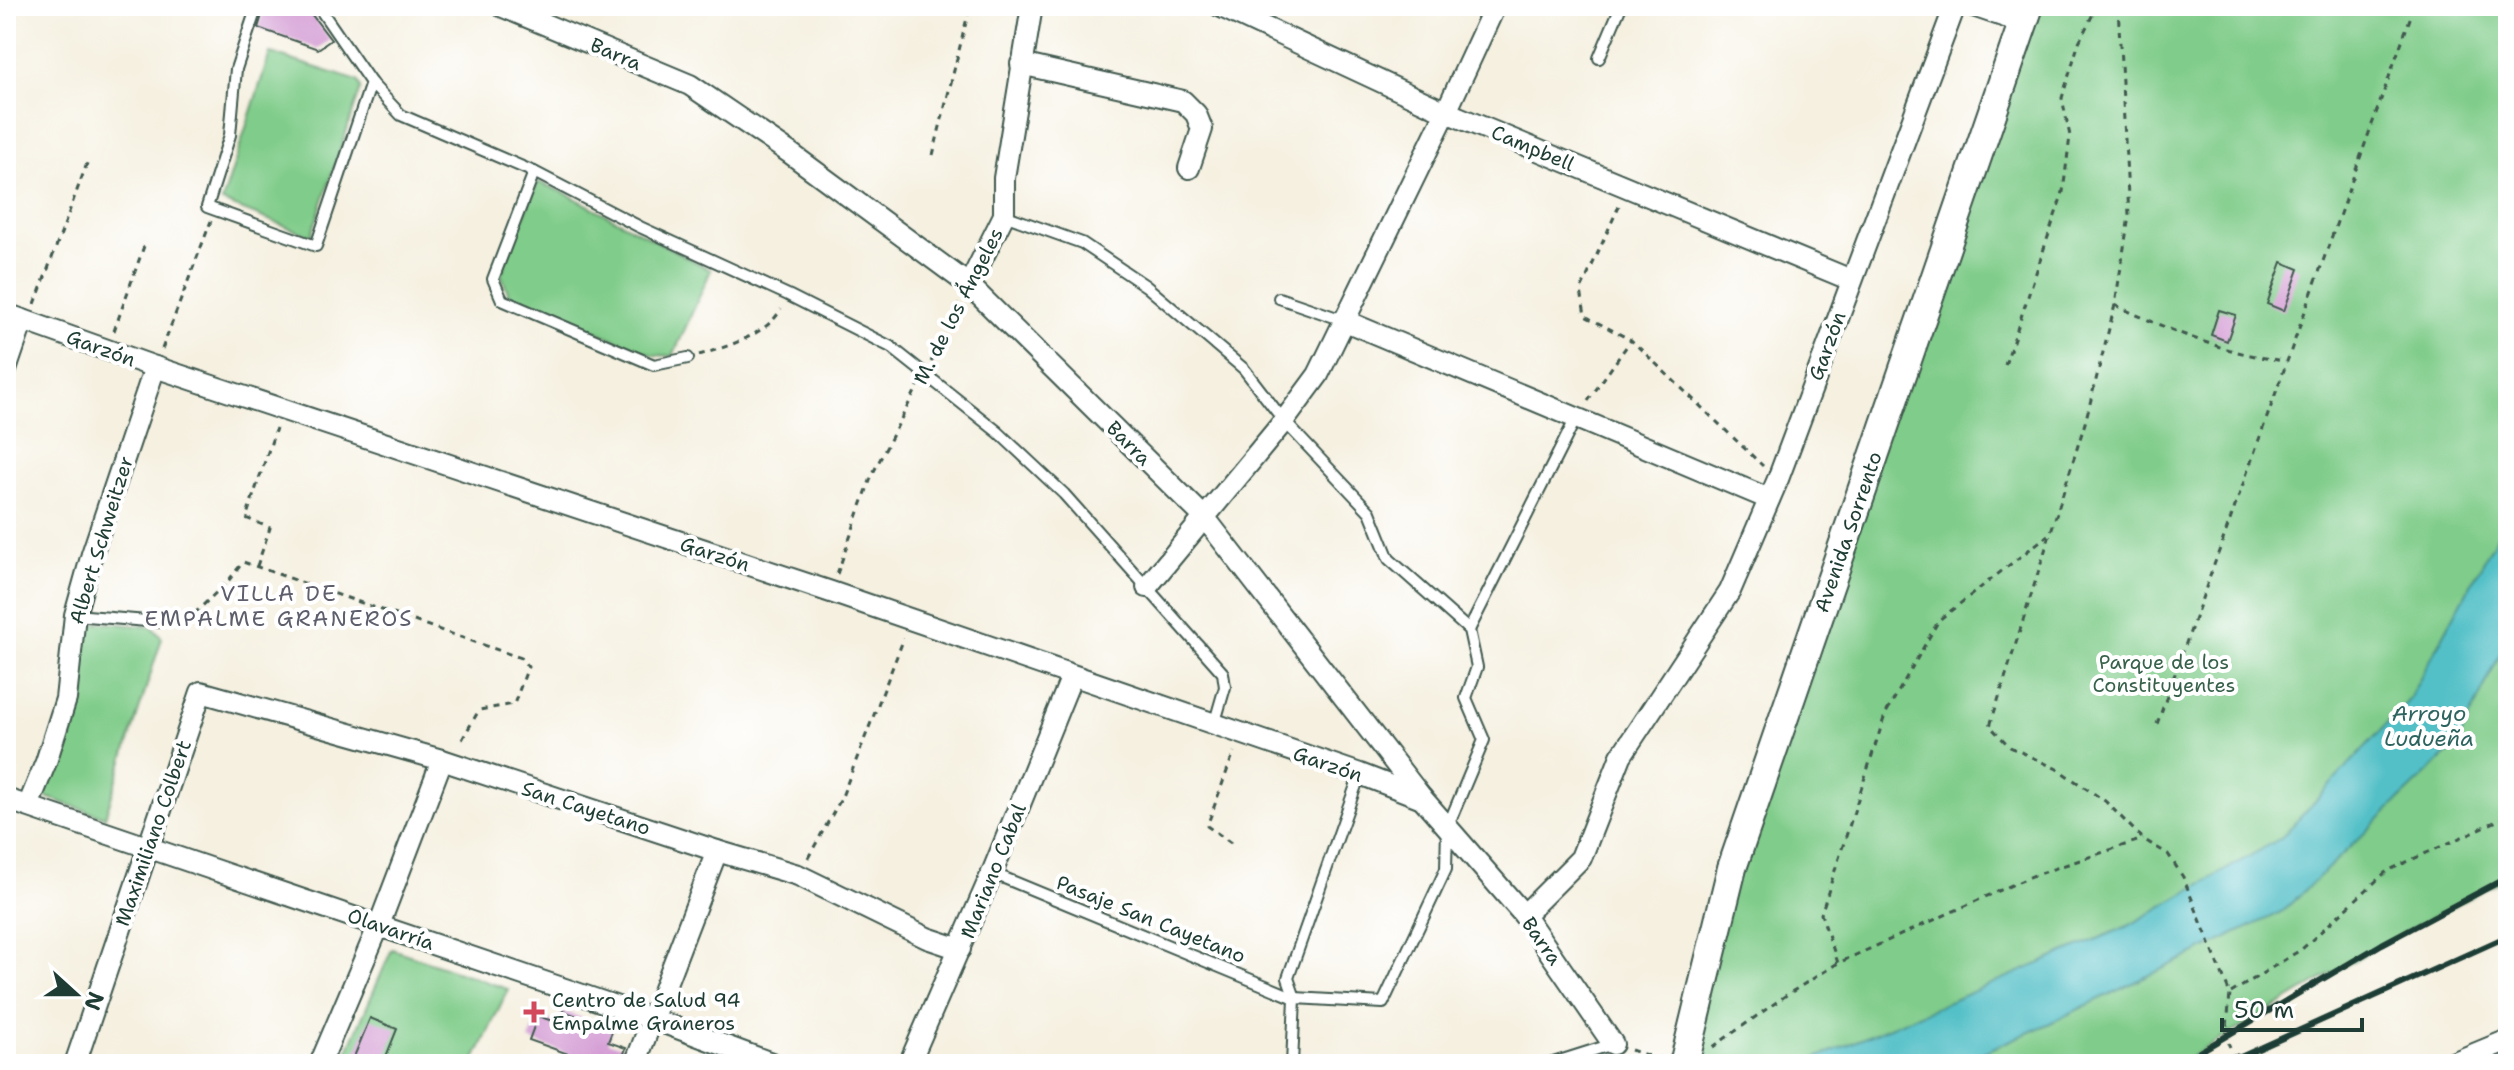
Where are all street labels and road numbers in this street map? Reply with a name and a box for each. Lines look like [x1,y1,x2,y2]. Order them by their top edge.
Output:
street label: Barra [586,32,646,77]
street label: Campbell [1488,119,1578,177]
street label: M. de los Ángeles [907,223,1009,389]
street label: Garzón [1803,308,1851,384]
street label: Garzón [63,324,139,372]
street label: Barra [1101,415,1157,471]
street label: Avenida Sorrento [1808,448,1888,616]
street label: Albert Schweitzer [63,453,139,627]
street label: Garzón [677,531,753,577]
street label: Maximiliano Colbert [109,737,197,929]
street label: Garzón [1290,740,1366,788]
street label: San Cayetano [518,775,654,841]
street label: Mariano Cabal [954,800,1032,942]
street label: Pasaje San Cayetano [1052,869,1250,969]
street label: Olavarría [344,902,438,956]
street label: Barra [1516,912,1568,971]

